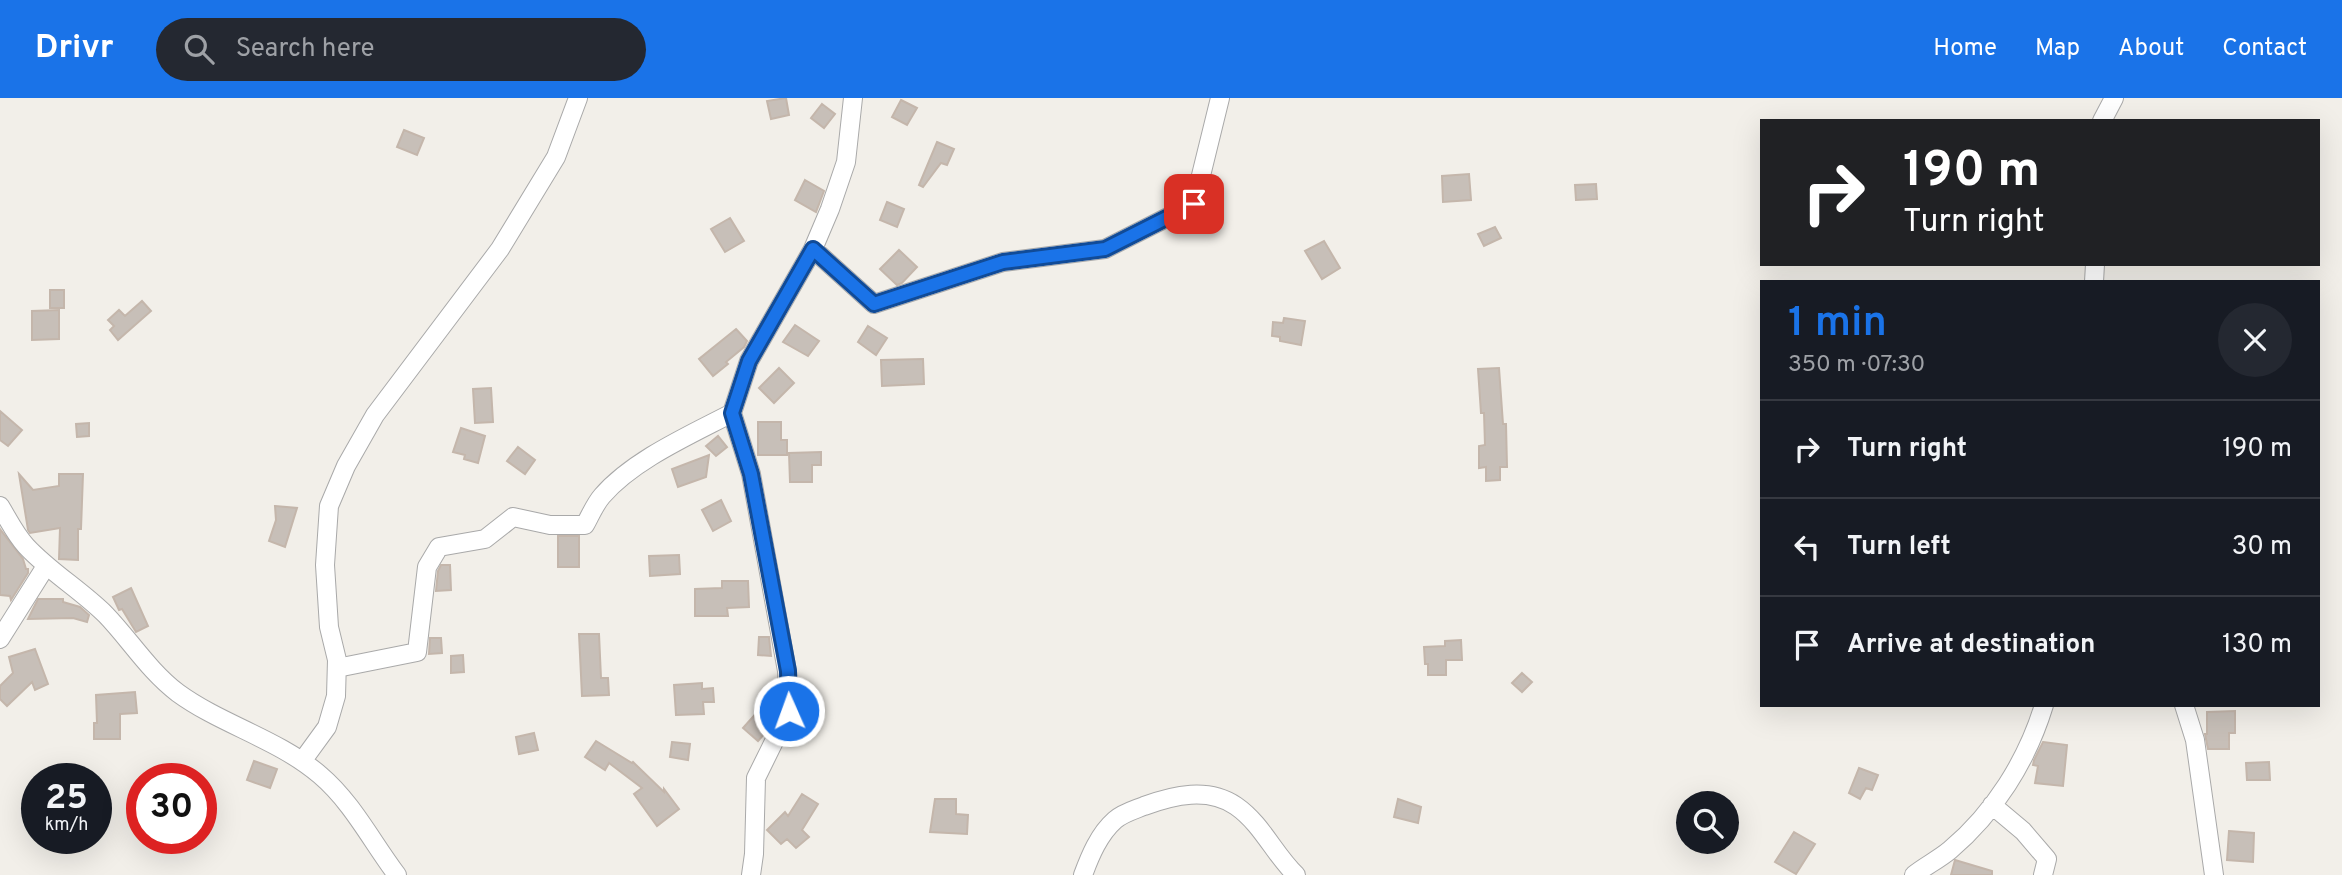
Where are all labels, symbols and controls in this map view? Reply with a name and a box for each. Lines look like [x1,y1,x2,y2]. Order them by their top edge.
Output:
search box [156,18,646,81]
text: Drivr [35,28,114,70]
icon: search [180,30,218,68]
text: Search here [236,33,375,66]
text: Home [1933,34,1997,64]
text: Map [2035,34,2080,64]
text: About [2118,34,2184,64]
text: Contact [2222,34,2307,64]
text: 190 m [1903,142,2040,204]
icon: right [1788,147,1879,238]
pin [1164,174,1224,234]
icon: arrive [1175,185,1213,223]
text: Turn right [1903,203,2045,243]
text: 1 min [1788,298,1887,351]
button: close [2218,303,2292,377]
text: 350 m · 07:30 [1788,351,1925,380]
icon: right [1788,430,1826,468]
text: Turn right [1847,433,1967,466]
text: 190 m [2222,433,2292,466]
icon: left [1788,528,1826,566]
text: Turn left [1847,531,1951,564]
text: 30 m [2232,531,2292,564]
icon: arrive [1788,626,1826,664]
text: Arrive at destination [1847,629,2095,662]
text: 130 m [2222,629,2292,662]
position arrow [752,674,826,748]
speed limit sign: 30 [126,763,217,854]
text: 25 [45,777,88,821]
map controls [1676,791,1739,854]
button: search [1676,791,1739,854]
text: km/h [45,814,88,837]

